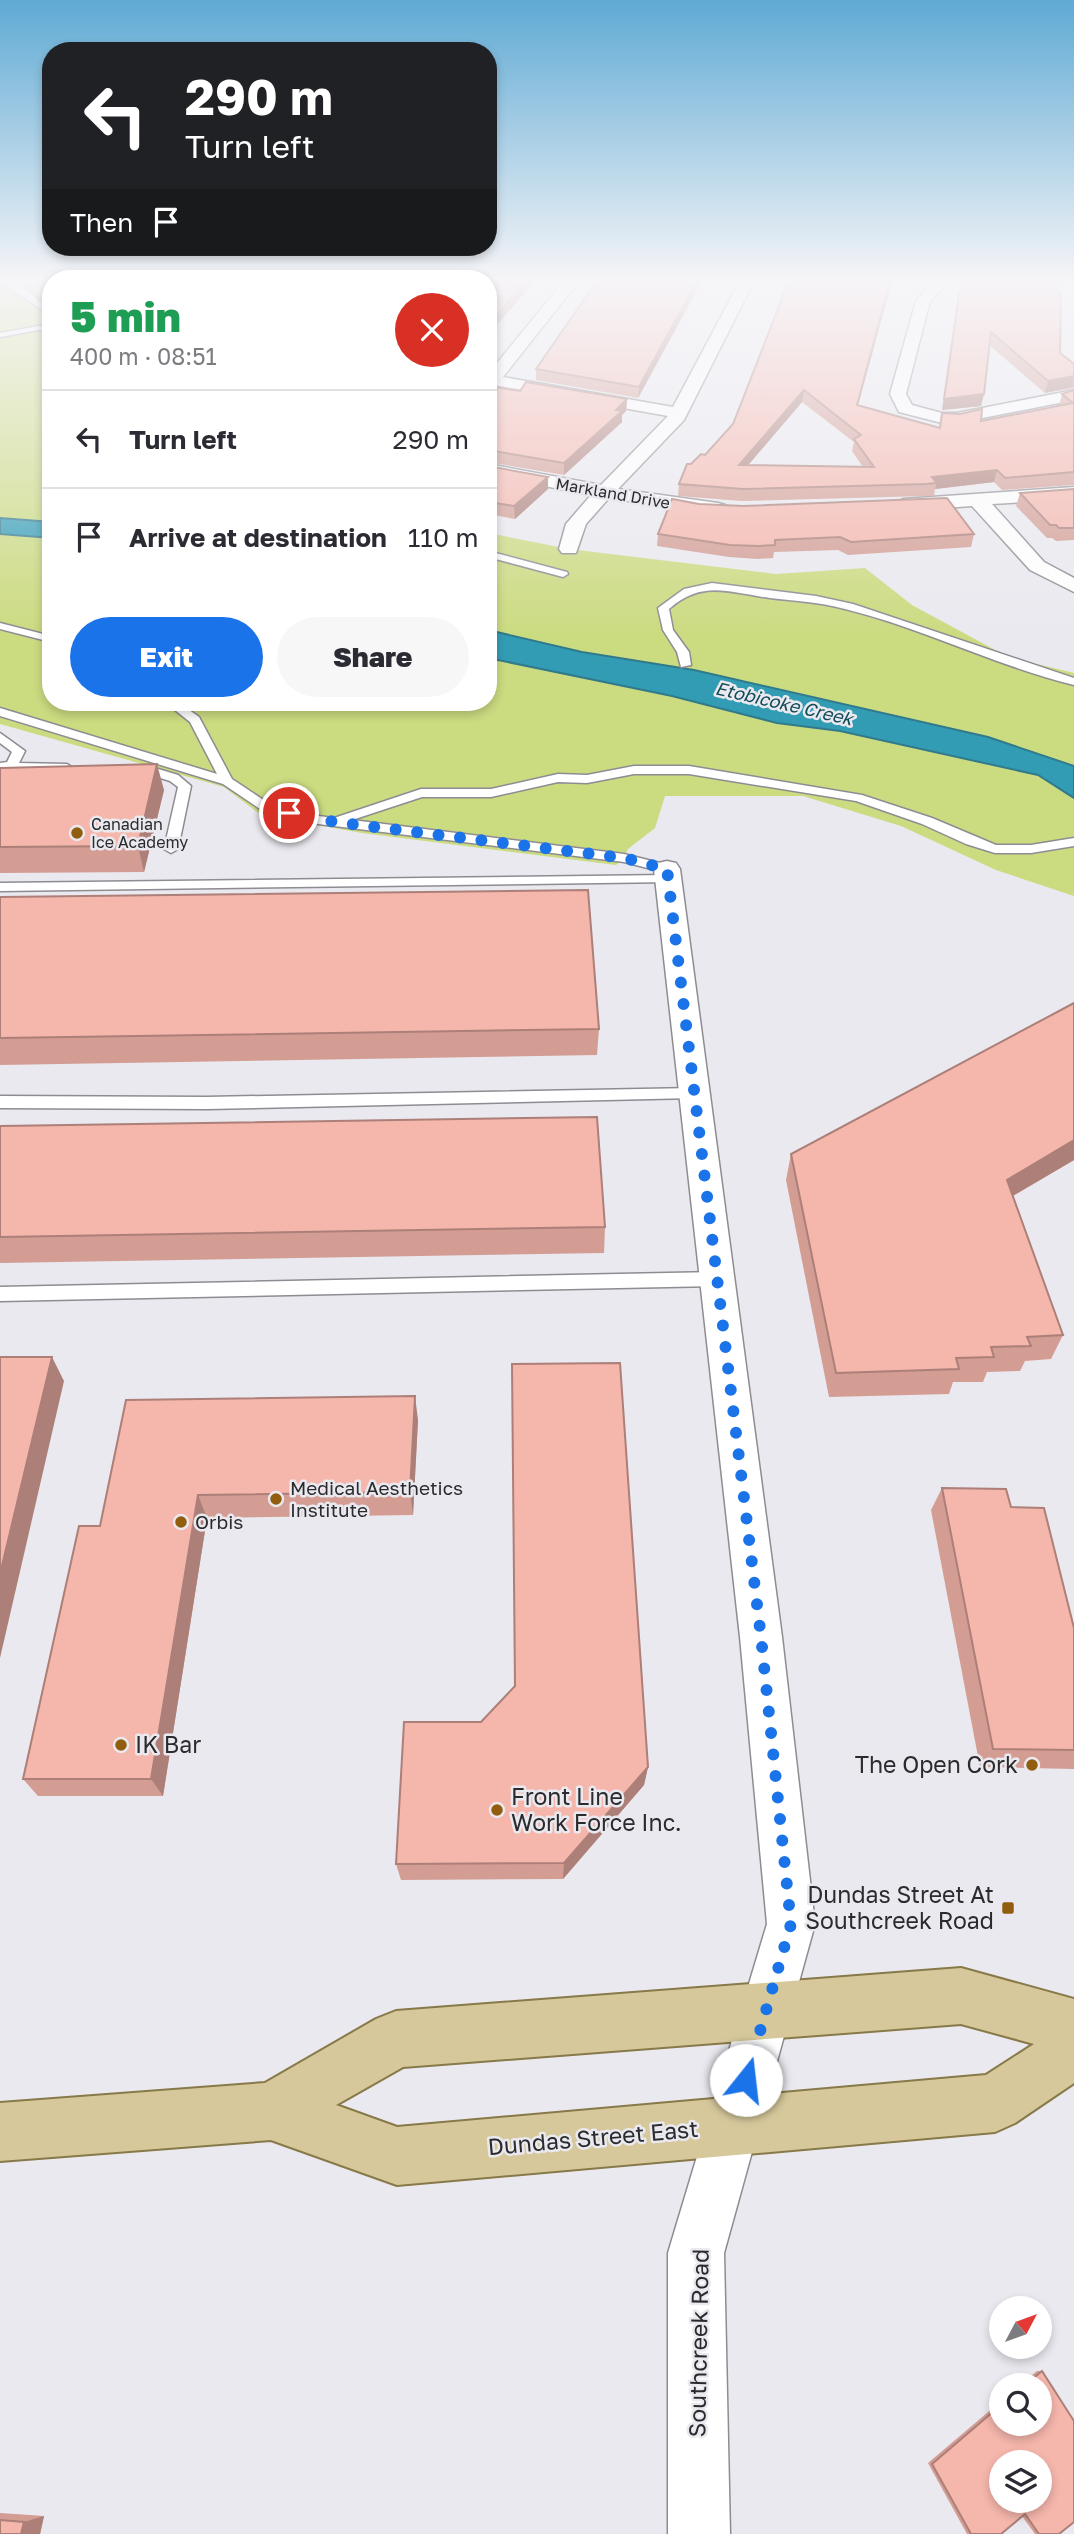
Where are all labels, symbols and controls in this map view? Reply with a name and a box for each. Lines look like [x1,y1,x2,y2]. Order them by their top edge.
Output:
text: 290 m [185,67,333,126]
icon: left [70,70,161,161]
text: Turn left [185,127,314,165]
icon: arrive [147,203,185,241]
text: Then [70,207,133,238]
text: 5 min [70,291,181,341]
button: close [395,293,469,367]
text: 400 m · 08:51 [70,342,217,370]
icon: left [70,420,108,458]
text: Turn left [129,424,237,455]
text: 290 m [393,424,469,455]
street label: Markland Drive [554,473,672,513]
icon: arrive [70,518,108,556]
text: Arrive at destination [129,522,387,553]
text: 110 m [408,522,479,553]
button: Exit [70,617,263,697]
button: Share [277,617,469,697]
water label: Etobicoke Creek [713,677,857,730]
pin [259,783,319,843]
icon: arrive [270,794,308,832]
place label: Canadian Ice Academy [91,814,188,852]
marker: Canadian Ice Academy [69,825,85,841]
place label: Medical Aesthetics Institute [290,1476,463,1521]
marker: Medical Aesthetics Institute [268,1491,284,1507]
place label: Orbis [195,1510,243,1533]
marker: Orbis [173,1514,189,1530]
place label: IK Bar [135,1730,201,1758]
marker: IK Bar [113,1737,129,1753]
place label: The Open Cork [855,1750,1018,1778]
marker: The Open Cork [1024,1757,1040,1773]
place label: Front Line Work Force Inc. [511,1782,682,1836]
marker: Front Line Work Force Inc. [489,1802,505,1818]
place label: Dundas Street At Southcreek Road [805,1880,994,1934]
marker: Dundas Street At Southcreek Road [1000,1900,1016,1916]
position arrow [709,2043,783,2117]
street label: Dundas Street East [486,2114,699,2160]
street label: Southcreek Road [682,2248,714,2438]
north arrow [989,2296,1052,2359]
map controls [989,2296,1052,2513]
button: search [989,2373,1052,2436]
button: layers [989,2450,1052,2513]

